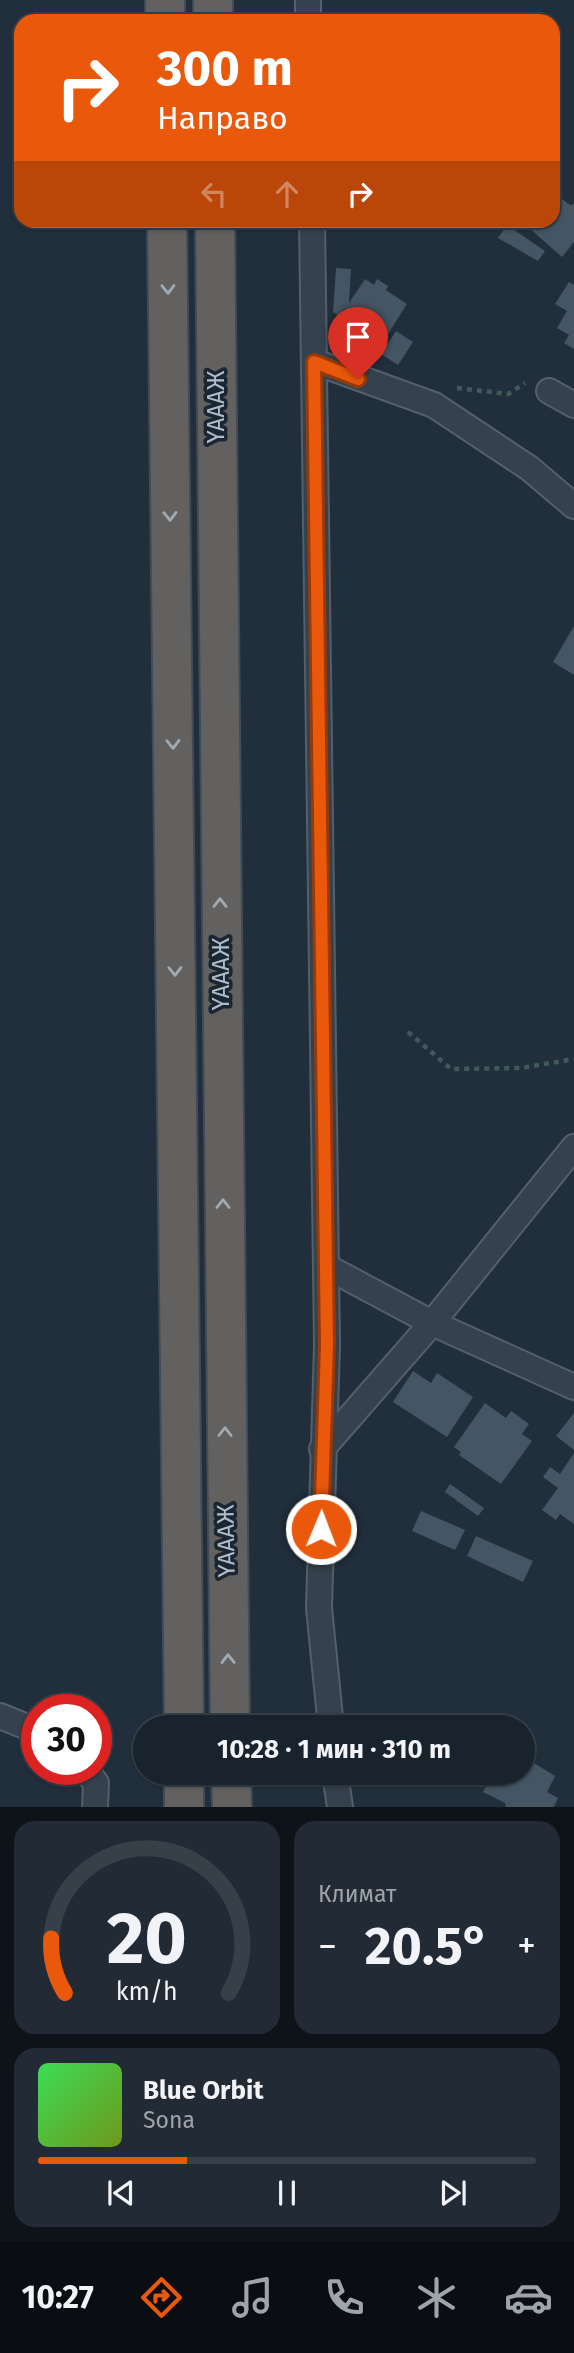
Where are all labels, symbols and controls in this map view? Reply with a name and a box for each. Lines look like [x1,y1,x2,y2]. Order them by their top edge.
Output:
text: 300 m [157,39,293,98]
icon: right [42,42,133,133]
text: Направо [157,99,288,137]
icon: left [195,175,233,213]
icon: ahead [268,175,306,213]
icon: right [341,175,379,213]
one-way arrow [160,284,176,294]
pin [328,307,388,379]
icon: arrive [339,318,377,356]
street label: ҮАААЖ [202,370,230,443]
one-way arrow [163,511,178,522]
one-way arrow [165,739,181,749]
one-way arrow [213,897,228,908]
street label: ҮАААЖ [207,937,235,1010]
one-way arrow [168,966,183,977]
one-way arrow [215,1198,231,1209]
one-way arrow [217,1426,233,1436]
position arrow [284,1492,358,1566]
street label: ҮАААЖ [211,1504,241,1578]
one-way arrow [220,1653,236,1664]
speed limit sign: 30 [21,1694,112,1785]
text: 10:28 · 1 мин · 310 m [217,1734,451,1765]
text: Климат [318,1880,396,1908]
text: 20 [107,1896,187,1983]
text: 20.5° [365,1915,489,1978]
text: − [318,1923,337,1969]
text: + [517,1923,536,1969]
text: km/h [116,1977,178,2007]
text: Blue Orbit [143,2075,263,2106]
text: Sona [143,2106,195,2134]
icon: previous [102,2174,140,2212]
icon: pause [268,2174,306,2212]
icon: next [434,2174,472,2212]
icon: directions [137,2273,186,2322]
icon: music [228,2273,277,2322]
icon: phone [320,2273,369,2322]
icon: climate [412,2273,461,2322]
icon: car [504,2273,553,2322]
text: 10:27 [21,2278,94,2316]

